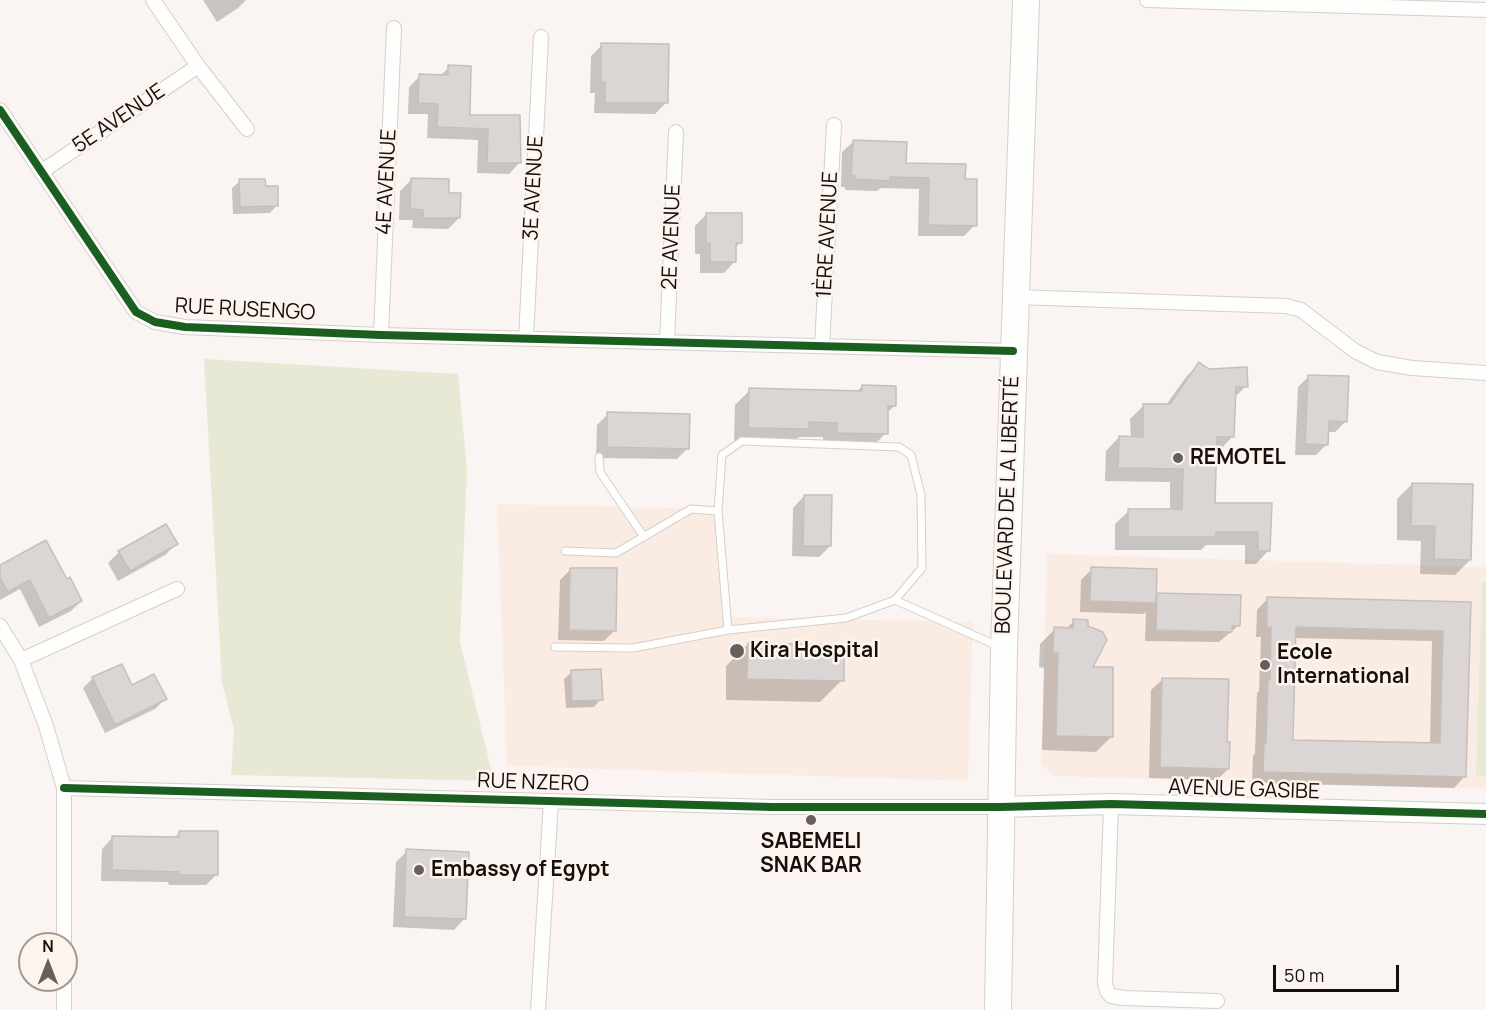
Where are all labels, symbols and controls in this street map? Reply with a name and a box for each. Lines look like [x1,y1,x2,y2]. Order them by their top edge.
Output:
street label: 5E AVENUE [68,79,170,159]
street label: 4E AVENUE [372,128,402,236]
street label: 3E AVENUE [519,135,549,241]
street label: 1ÈRE AVENUE [812,171,844,299]
street label: 2E AVENUE [658,184,686,290]
street label: RUE RUSENGO [174,294,316,326]
street label: BOULEVARD DE LA LIBERTÉ [991,376,1025,634]
place label: REMOTEL [1190,445,1286,471]
marker: REMOTEL [1171,451,1185,465]
place label: Kira Hospital [750,638,879,664]
place label: Ecole International [1277,640,1410,690]
marker: Kira Hospital [728,642,746,660]
marker: Ecole International [1258,658,1272,672]
street label: RUE NZERO [477,768,589,798]
street label: AVENUE GASIBE [1168,775,1320,805]
marker: SABEMELI SNAK BAR [804,813,818,827]
place label: SABEMELI SNAK BAR [760,829,862,879]
place label: Embassy of Egypt [431,857,610,883]
marker: Embassy of Egypt [412,863,426,877]
north arrow [18,932,78,992]
text: N [42,935,54,957]
scale bar [1276,953,1402,991]
text: 50 m [1284,963,1324,987]

